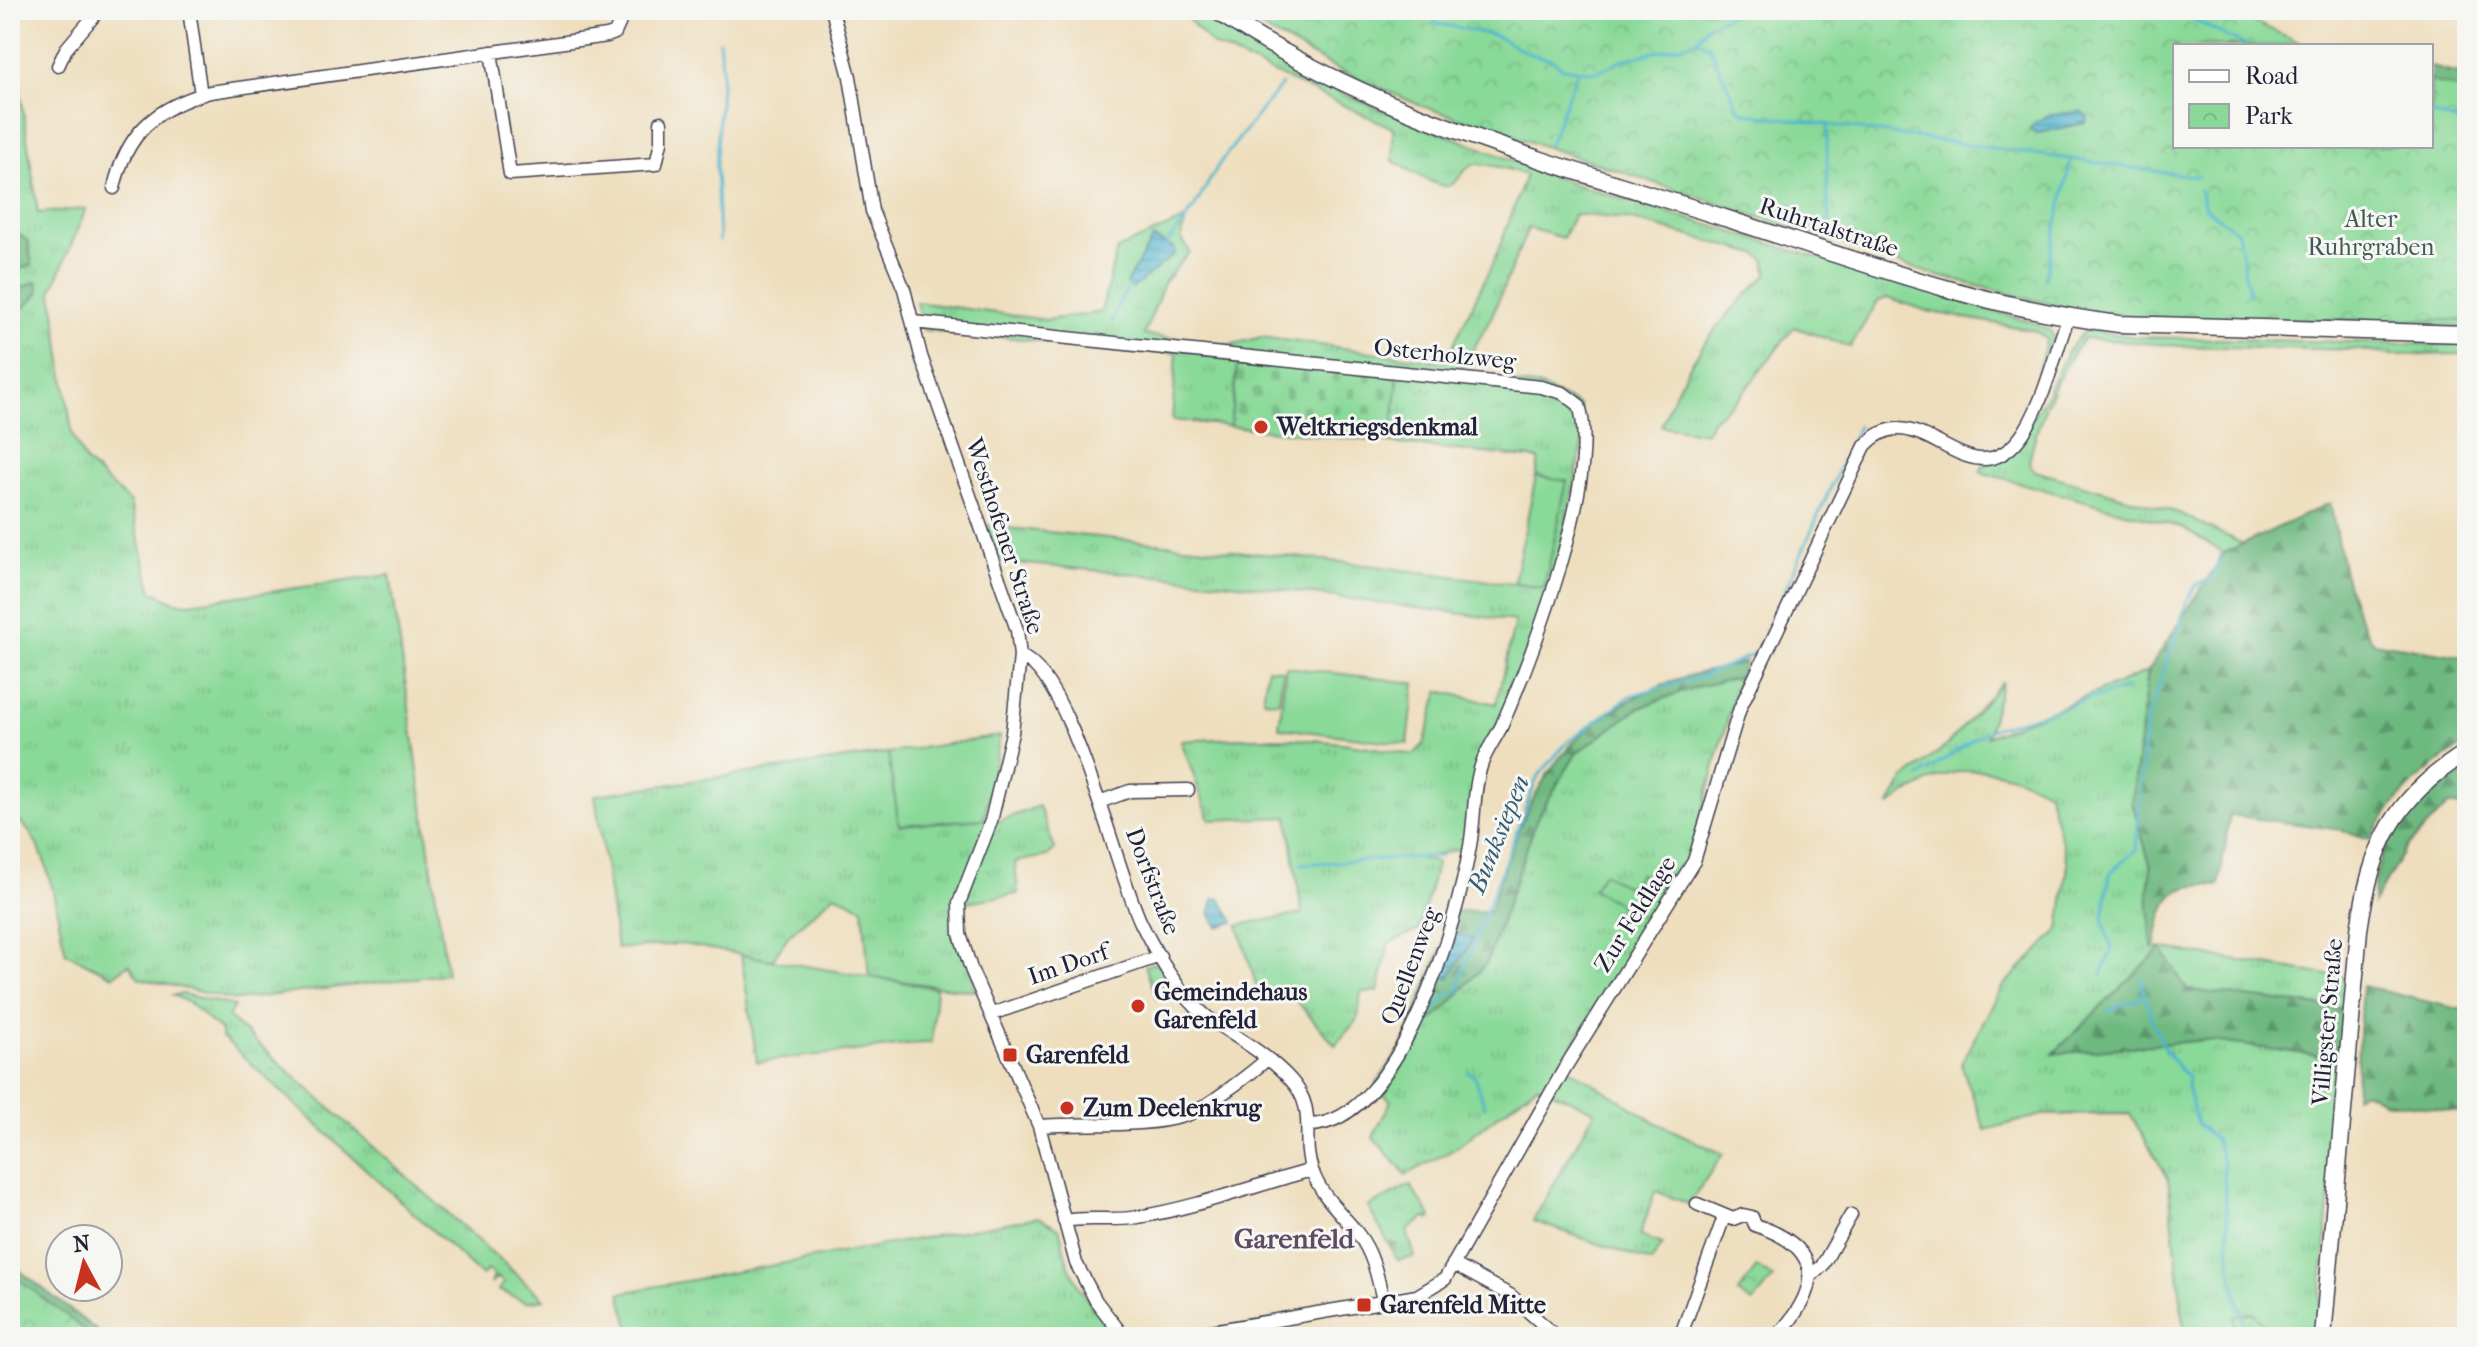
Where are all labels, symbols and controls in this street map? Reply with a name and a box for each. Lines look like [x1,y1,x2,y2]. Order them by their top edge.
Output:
legend [2173,44,2433,148]
text: Road [2245,62,2299,90]
text: Park [2245,102,2293,130]
street label: Ruhrtalstraße [1756,191,1902,263]
park label: Alter Ruhrgraben [2308,205,2434,261]
street label: Osterholzweg [1372,333,1519,376]
place label: Weltkriegsdenkmal [1276,413,1478,441]
marker: Weltkriegsdenkmal [1252,418,1270,436]
street label: Westhofener Straße [960,434,1050,638]
water label: Bunksiepen [1460,771,1536,899]
street label: Dorfstraße [1120,824,1186,939]
street label: Zur Feldlage [1588,851,1682,977]
street label: Quellenweg [1375,902,1446,1029]
street label: Im Dorf [1024,936,1117,991]
street label: Villigster Straße [2306,937,2348,1108]
place label: Gemeindehaus Garenfeld [1154,978,1307,1034]
marker: Gemeindehaus Garenfeld [1129,997,1147,1015]
place label: Garenfeld [1026,1041,1130,1069]
marker: Garenfeld [1001,1046,1019,1064]
place label: Zum Deelenkrug [1083,1094,1262,1122]
marker: Zum Deelenkrug [1058,1099,1076,1117]
district label: Garenfeld [1234,1222,1355,1255]
north arrow [44,1223,124,1303]
text: N [72,1230,92,1258]
place label: Garenfeld Mitte [1380,1291,1546,1319]
marker: Garenfeld Mitte [1355,1296,1373,1314]

